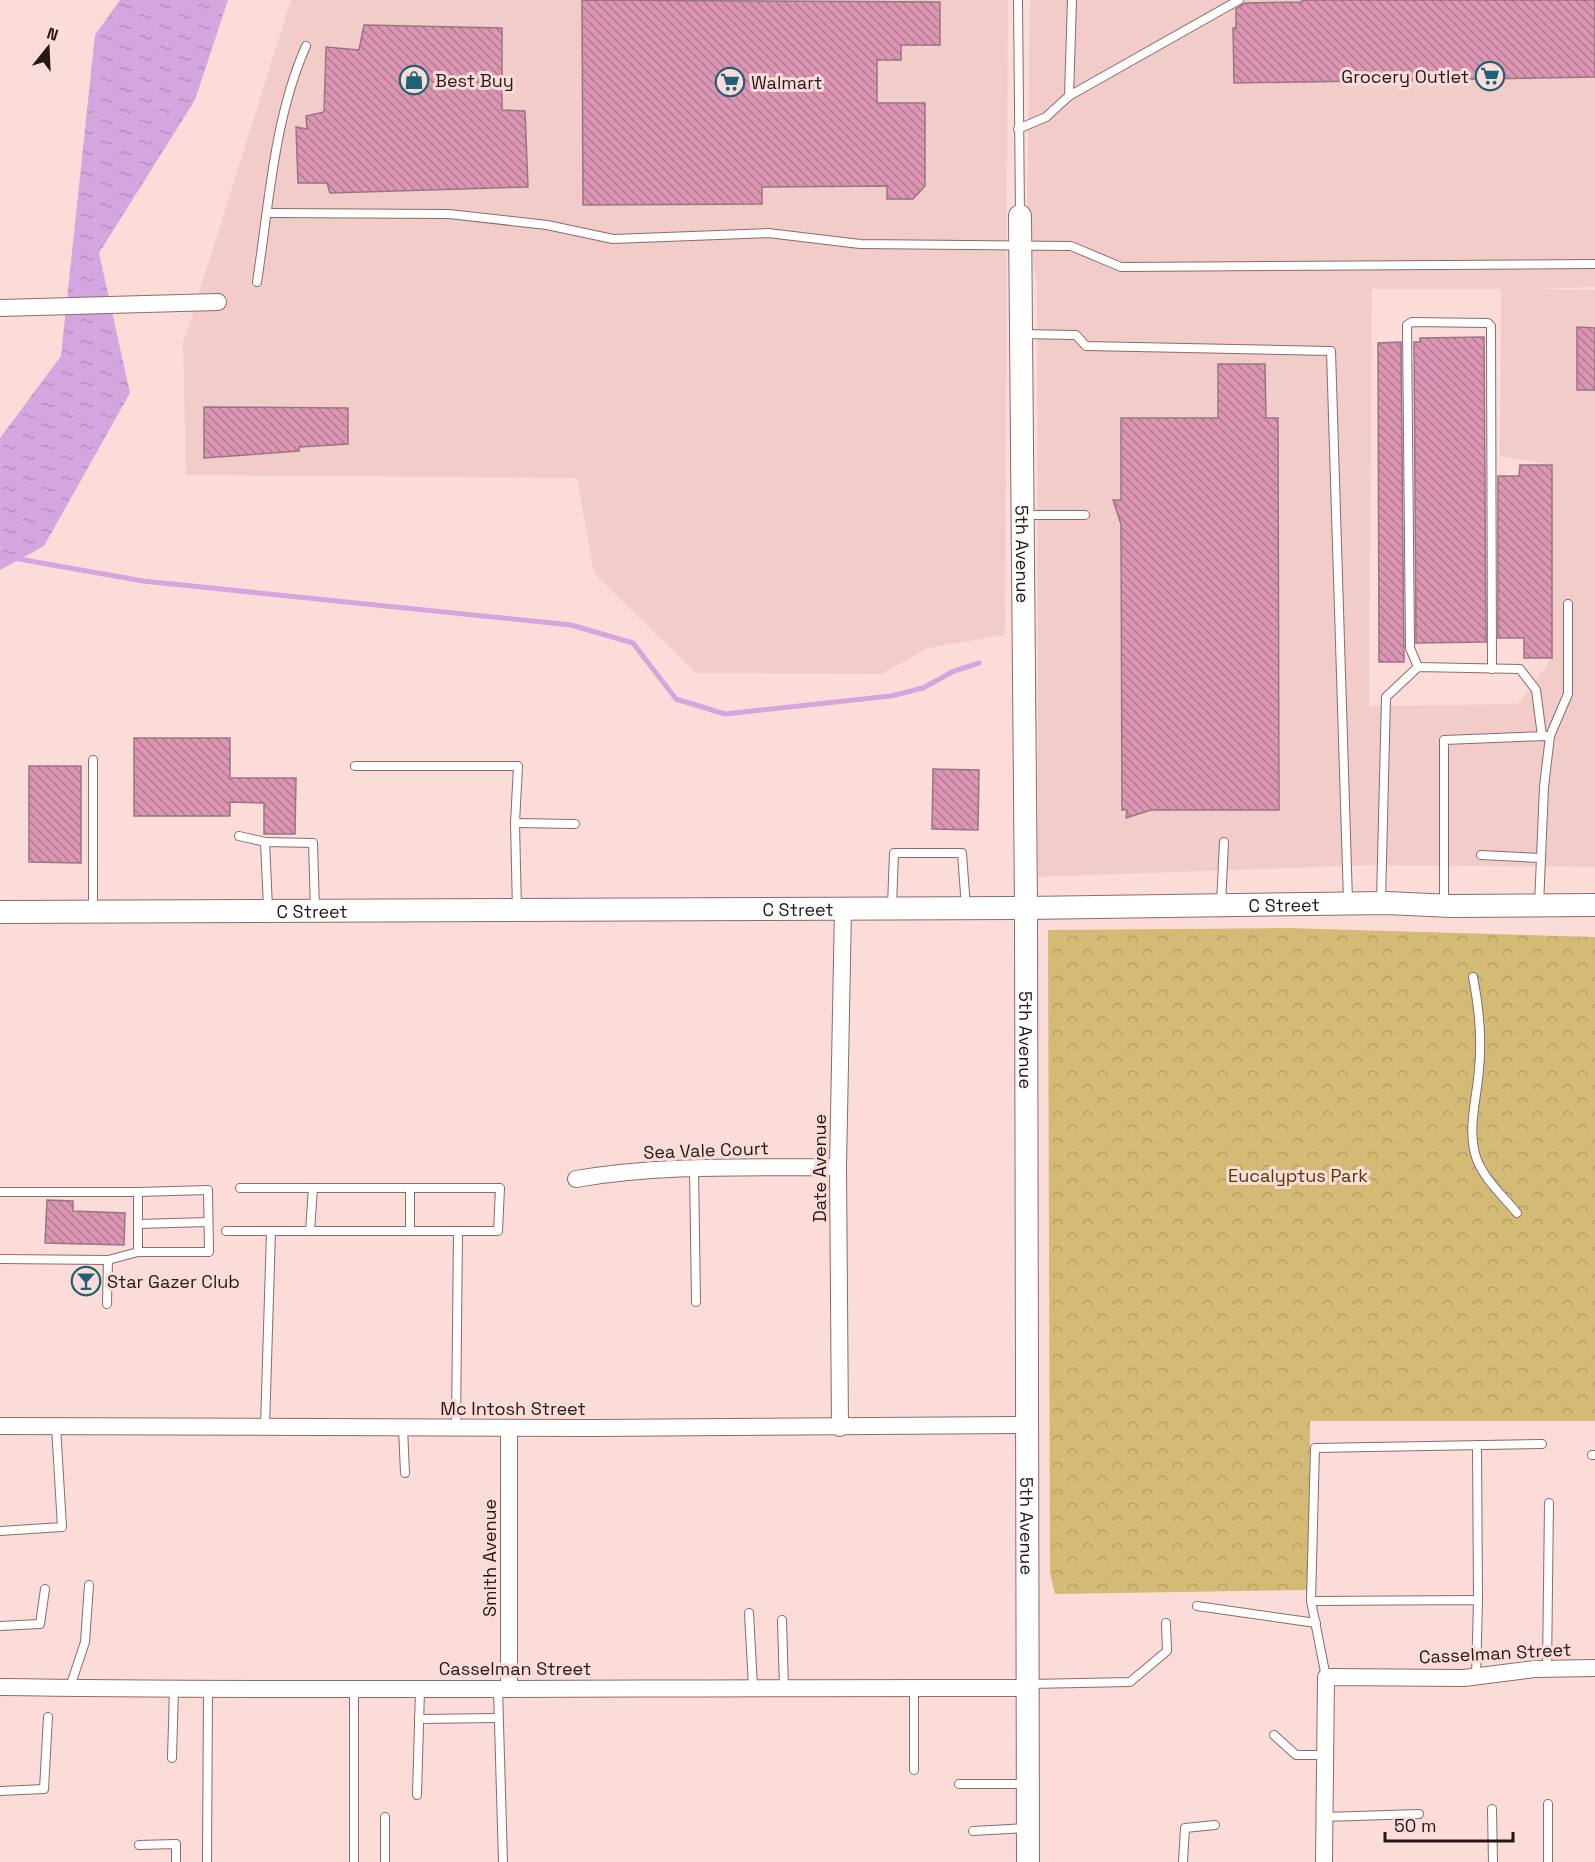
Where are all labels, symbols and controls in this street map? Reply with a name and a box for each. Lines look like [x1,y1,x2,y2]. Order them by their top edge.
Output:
north arrow [18,18,78,78]
text: N [44,23,61,46]
supermarket icon: Grocery Outlet [1474,60,1506,92]
shop icon: Best Buy [398,64,430,96]
place label: Grocery Outlet [1341,65,1469,88]
supermarket icon: Walmart [714,66,746,98]
place label: Best Buy [435,69,514,92]
place label: Walmart [751,71,822,94]
street label: 5th Avenue [1011,505,1035,603]
street label: C Street [1248,892,1320,916]
street label: C Street [762,897,834,921]
street label: C Street [276,899,348,922]
street label: 5th Avenue [1015,991,1038,1089]
street label: Date Avenue [808,1114,831,1222]
street label: Sea Vale Court [643,1136,769,1164]
park label: Eucalyptus Park [1228,1164,1368,1187]
bar icon: Star Gazer Club [70,1265,102,1297]
place label: Star Gazer Club [107,1270,240,1293]
street label: Mc Intosh Street [440,1397,586,1420]
street label: 5th Avenue [1016,1477,1039,1575]
street label: Smith Avenue [478,1499,501,1617]
street label: Casselman Street [1418,1638,1572,1668]
street label: Casselman Street [439,1657,591,1680]
scale bar [1385,1805,1512,1843]
text: 50 m [1394,1814,1436,1837]

